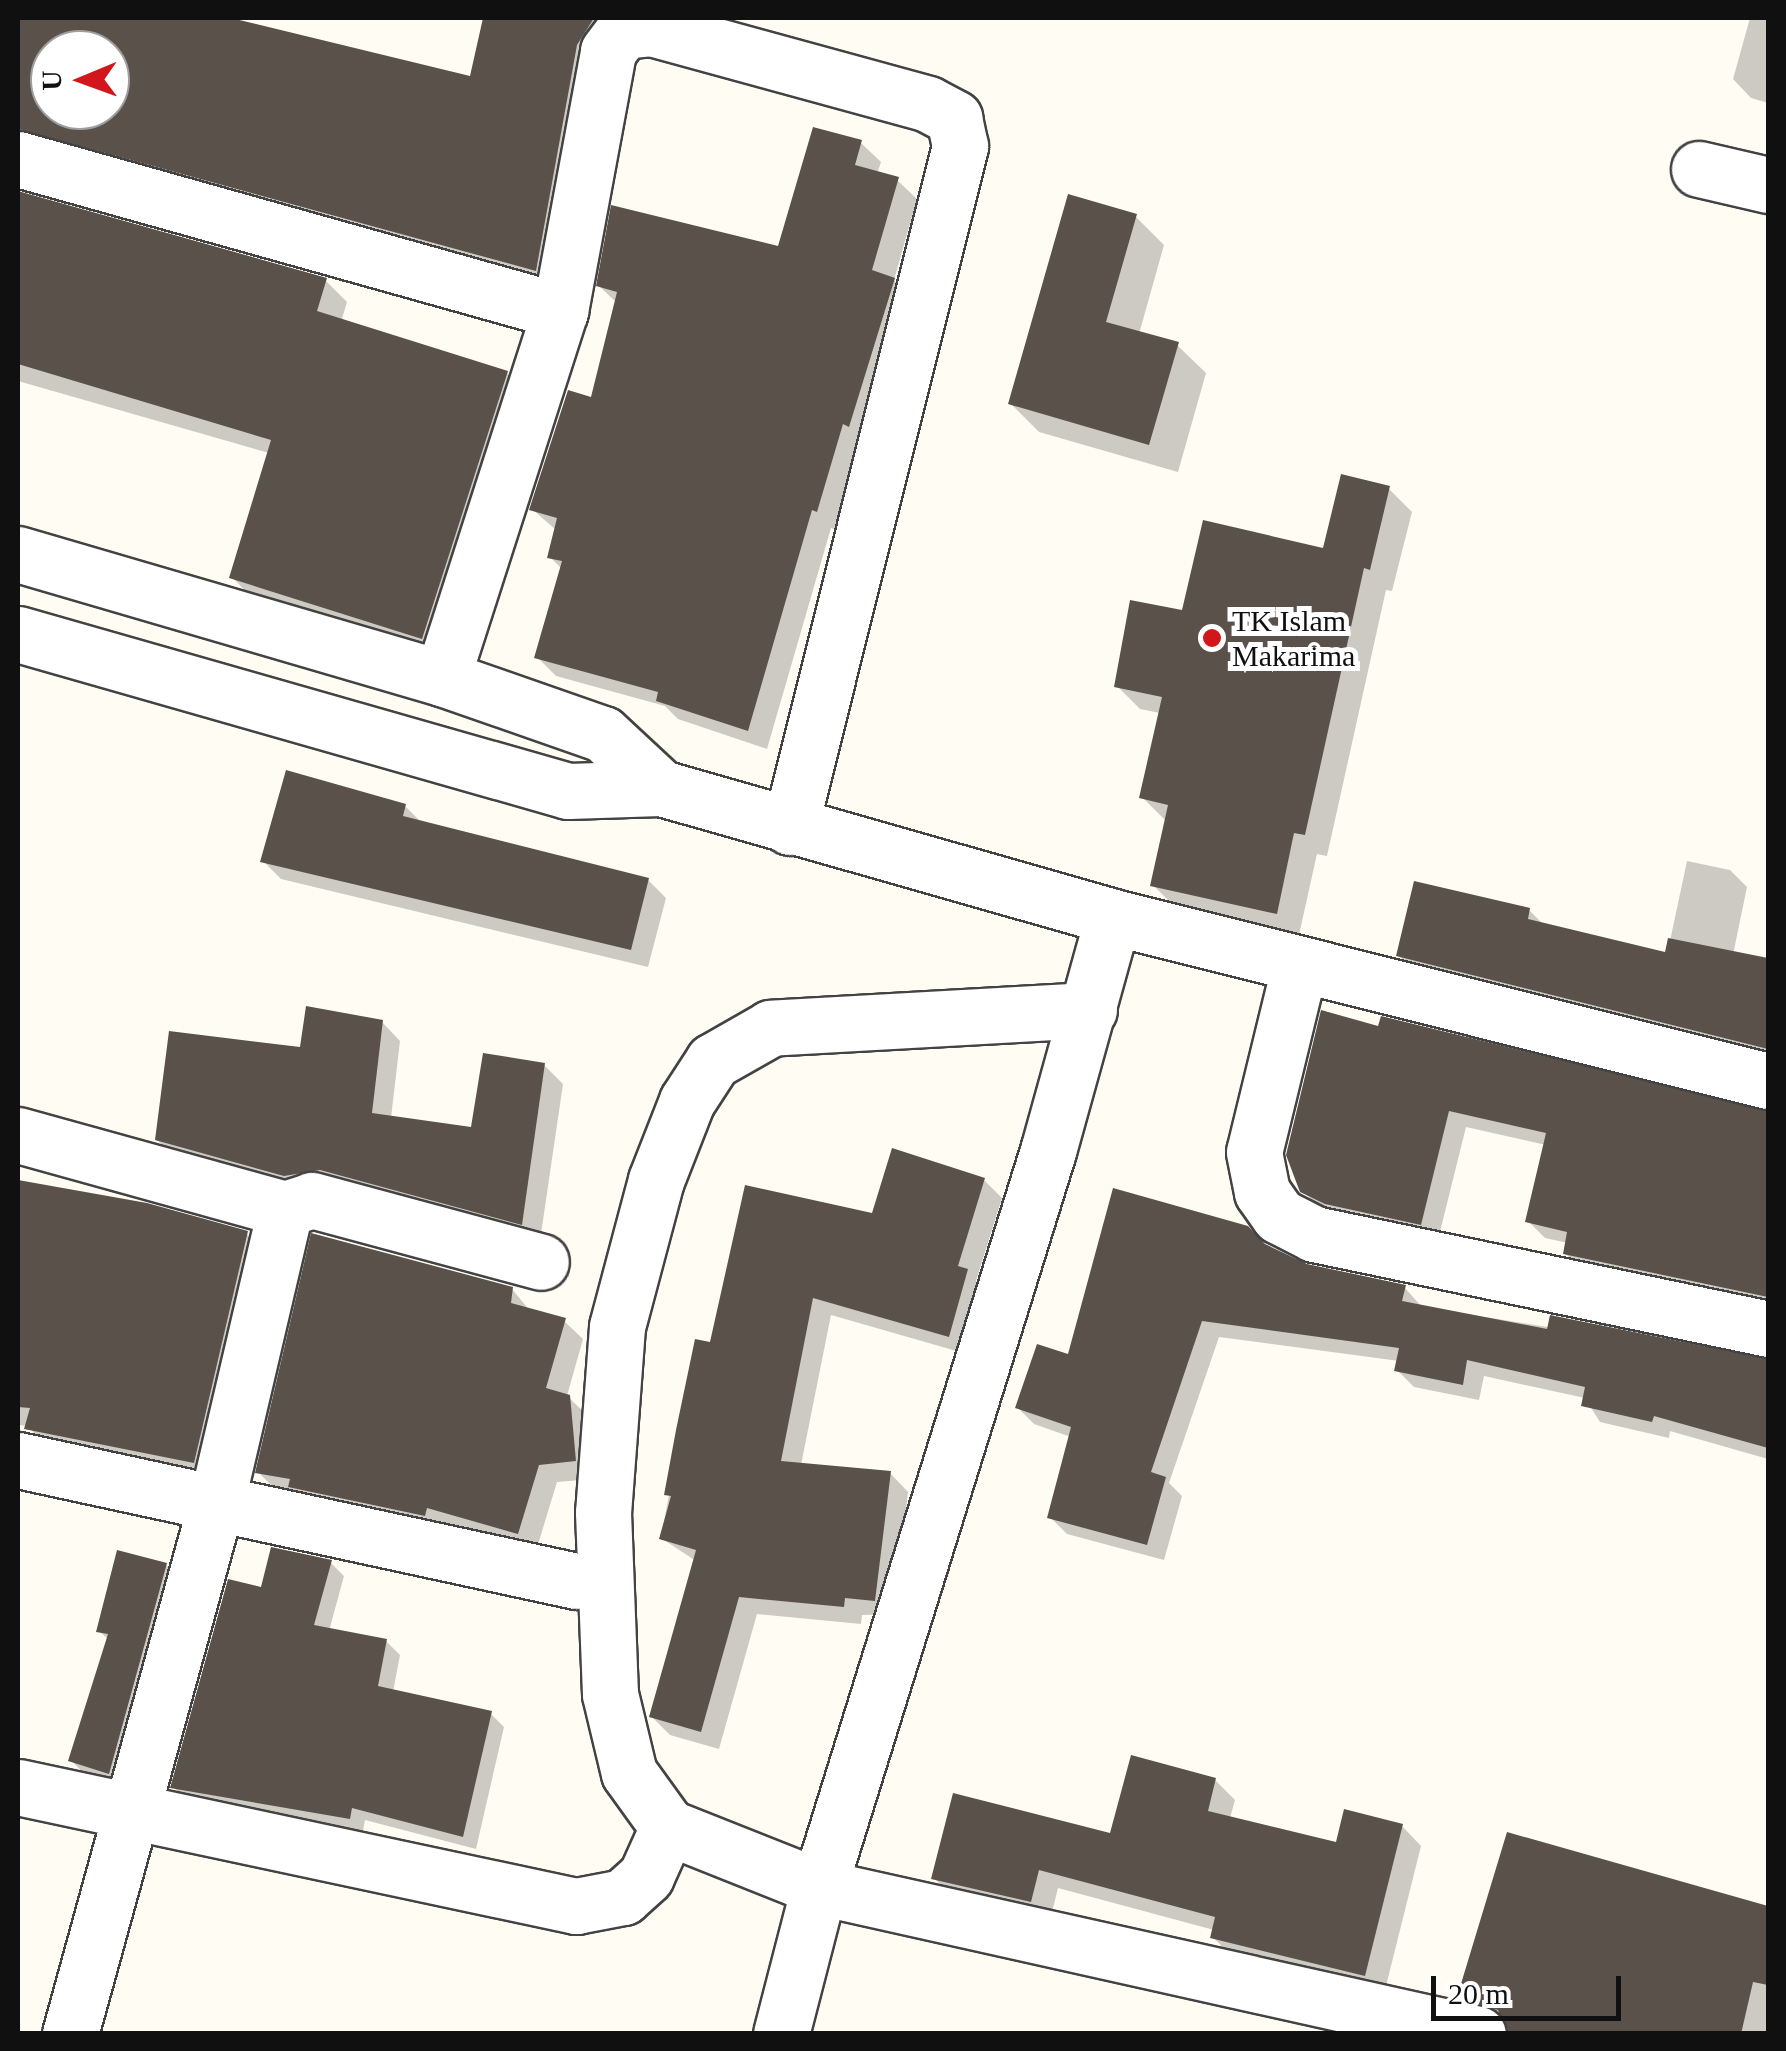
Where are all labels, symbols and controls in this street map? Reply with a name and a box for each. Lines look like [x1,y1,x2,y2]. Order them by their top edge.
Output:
north arrow [30,30,130,130]
text: U [36,70,67,91]
place label: TK Islam Makarima [1232,603,1355,674]
marker: TK Islam Makarima [1201,627,1223,649]
scale bar [1436,1956,1626,2018]
text: 20 m [1448,1977,1509,2010]

